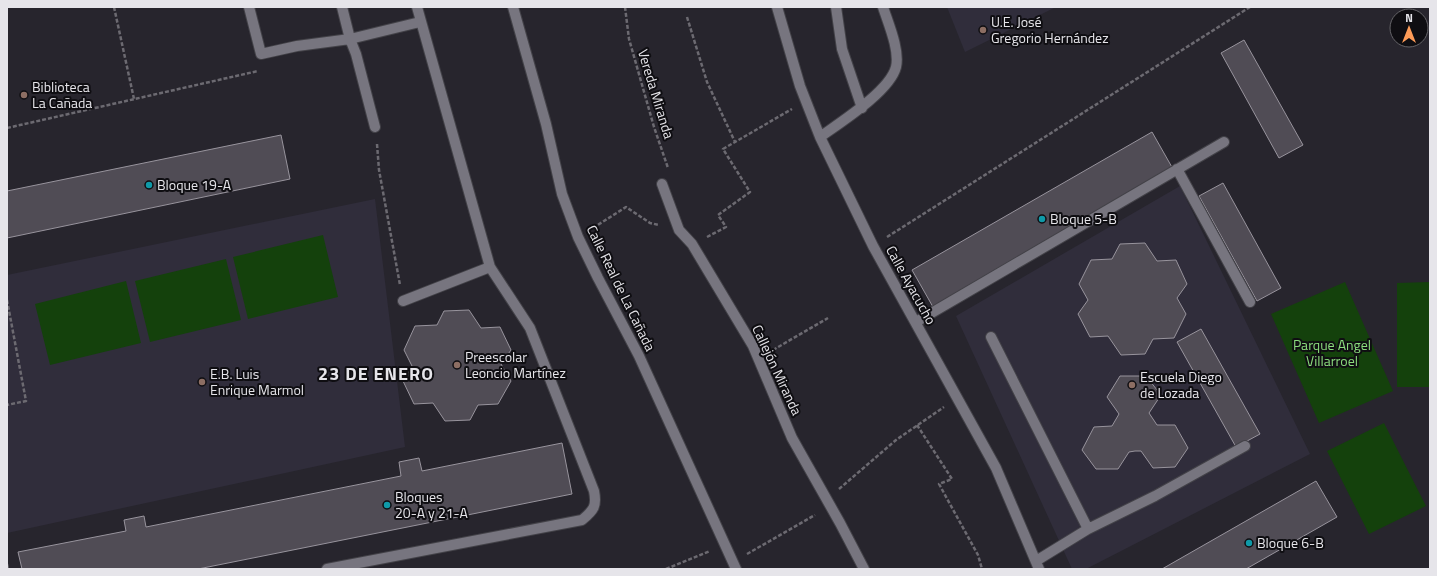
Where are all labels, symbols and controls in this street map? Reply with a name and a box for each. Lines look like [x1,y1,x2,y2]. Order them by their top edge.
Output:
north arrow [1389,8,1429,48]
text: N [1405,10,1413,26]
place label: U.E. José Gregorio Hernández [991,11,1109,48]
marker: U.E. José Gregorio Hernández [978,25,988,35]
street label: Vereda Miranda [633,46,680,141]
place label: Biblioteca La Cañada [32,76,92,113]
marker: Biblioteca La Cañada [19,90,29,100]
place label: Bloque 19-A [157,174,232,195]
marker: Bloque 19-A [144,180,154,190]
place label: Bloque 5-B [1050,208,1117,229]
marker: Bloque 5-B [1037,214,1047,224]
street label: Calle Real de La Cañada [582,221,661,354]
street label: Calle Ayacucho [881,241,942,328]
street label: Callejón Miranda [747,321,808,419]
park label: Parque Angel Villarroel [1293,334,1371,371]
place label: Preescolar Leoncio Martínez [465,346,566,383]
district label: 23 DE ENERO [318,360,434,387]
marker: Preescolar Leoncio Martínez [452,360,462,370]
place label: E.B. Luis Enrique Marmol [210,363,304,400]
place label: Escuela Diego de Lozada [1140,366,1222,403]
marker: E.B. Luis Enrique Marmol [197,377,207,387]
marker: Escuela Diego de Lozada [1127,380,1137,390]
place label: Bloques 20-A y 21-A [395,486,469,523]
marker: Bloques 20-A y 21-A [382,500,392,510]
place label: Bloque 6-B [1257,532,1324,553]
marker: Bloque 6-B [1244,538,1254,548]

